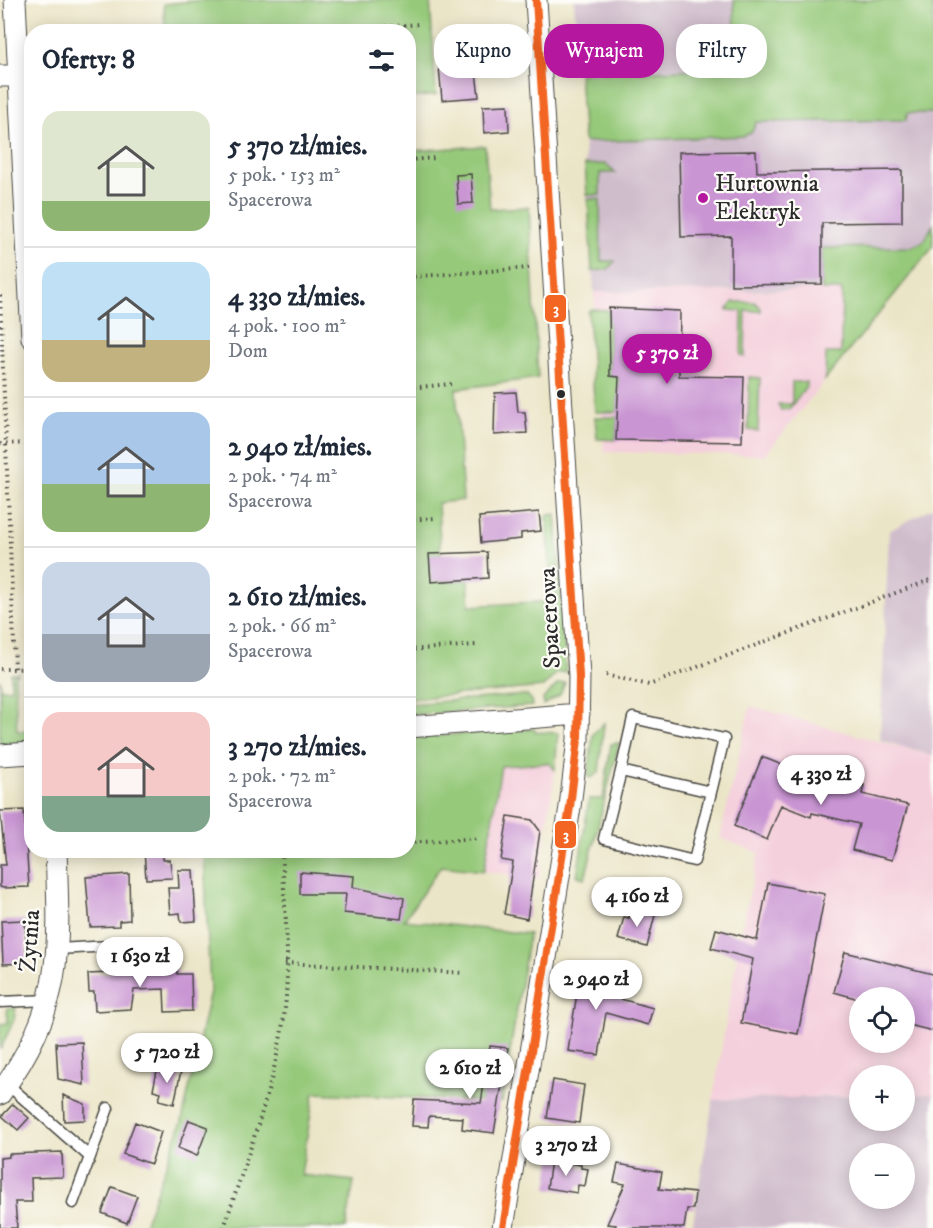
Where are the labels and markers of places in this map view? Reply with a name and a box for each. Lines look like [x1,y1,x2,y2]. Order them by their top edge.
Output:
place label: Hurtownia Elektryk [715,169,820,227]
marker: Hurtownia Elektryk [696,191,710,205]
pin: 5 370 zł [605,334,729,385]
unlabelled marker [555,388,567,400]
pin: 4 330 zł [759,755,883,806]
pin: 4 160 zł [575,877,699,928]
pin: 1 630 zł [78,937,202,988]
pin: 2 940 zł [534,960,658,1011]
pin: 5 720 zł [105,1033,229,1084]
pin: 2 610 zł [408,1049,532,1100]
pin: 3 270 zł [504,1126,628,1177]

